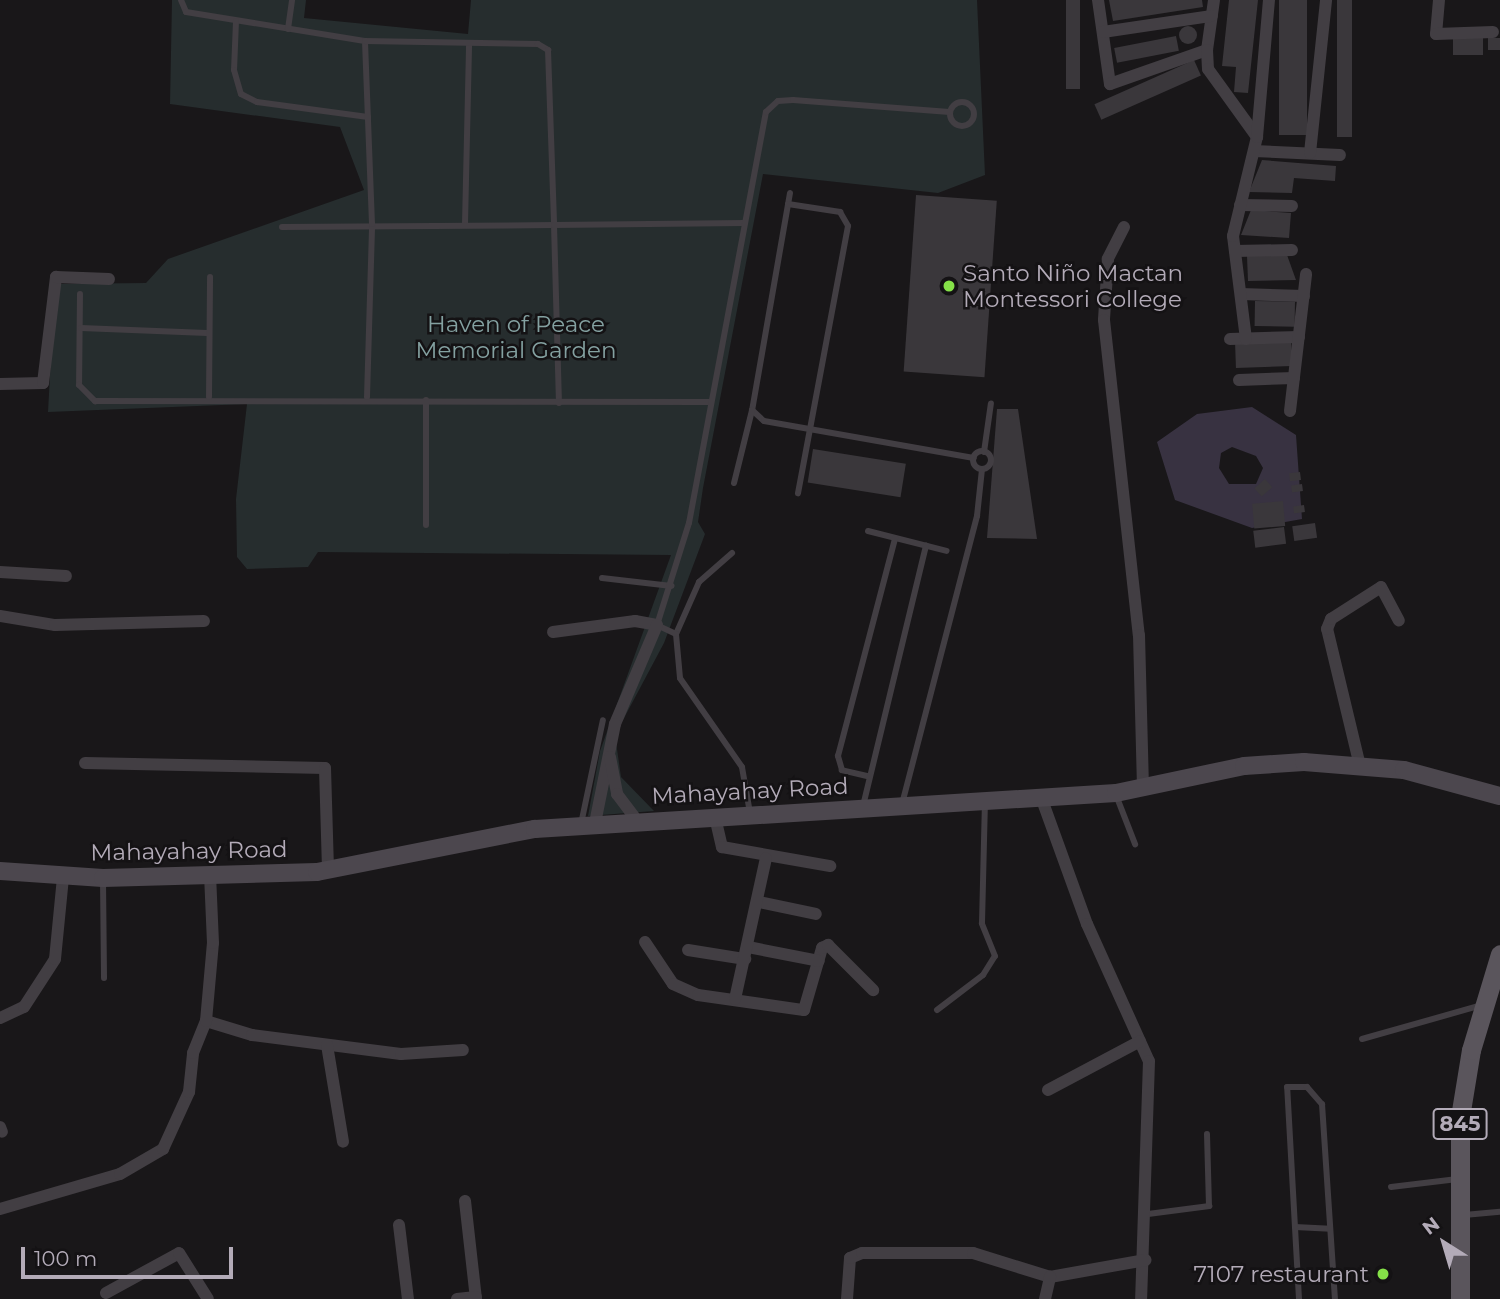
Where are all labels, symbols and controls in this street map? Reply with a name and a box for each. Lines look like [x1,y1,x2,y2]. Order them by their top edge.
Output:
place label: Santo Niño Mactan Montessori College [963,259,1183,313]
marker: Santo Niño Mactan Montessori College [941,278,957,294]
park label: Haven of Peace Memorial Garden [415,310,617,364]
street label: Mahayahay Road [651,772,849,810]
street label: Mahayahay Road [90,835,288,867]
road number: 845 [1432,1106,1488,1142]
north arrow [1409,1208,1479,1278]
text: N [1418,1212,1444,1240]
scale bar [24,1232,236,1276]
text: 100 m [34,1246,97,1271]
place label: 7107 restaurant [1194,1260,1369,1288]
marker: 7107 restaurant [1375,1266,1391,1282]

